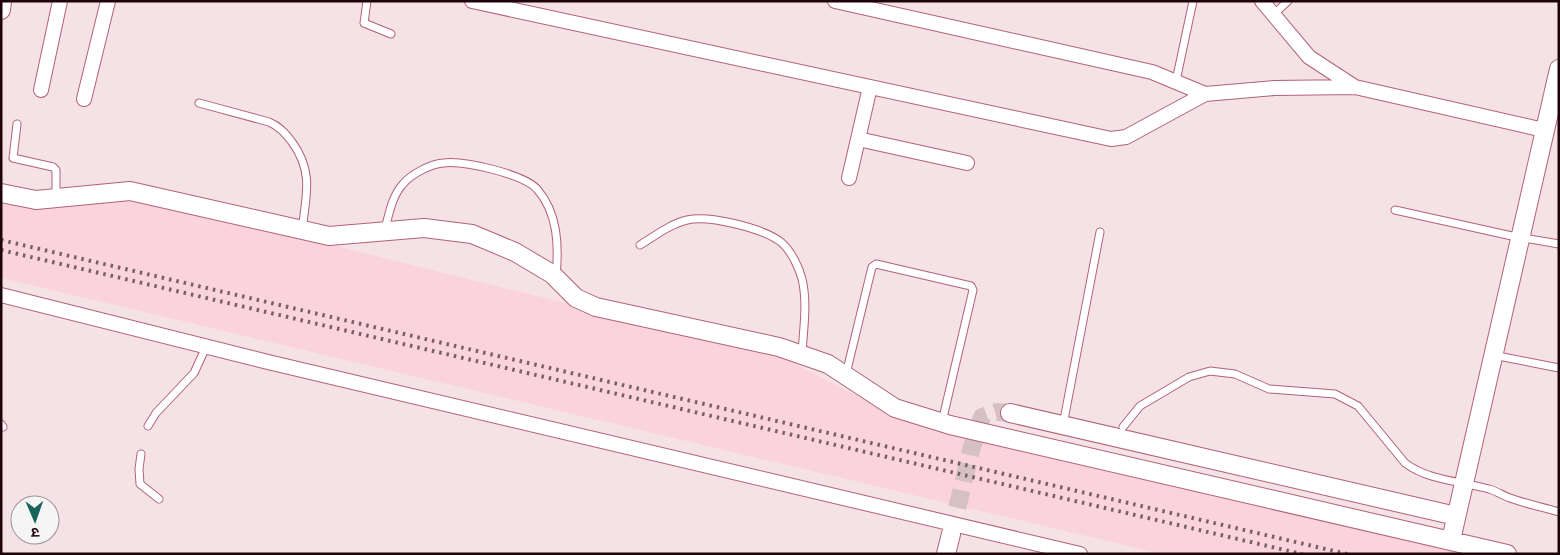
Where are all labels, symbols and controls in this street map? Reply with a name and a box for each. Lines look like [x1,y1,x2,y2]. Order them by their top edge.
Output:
north arrow [10,495,60,545]
text: उ [30,524,40,542]

